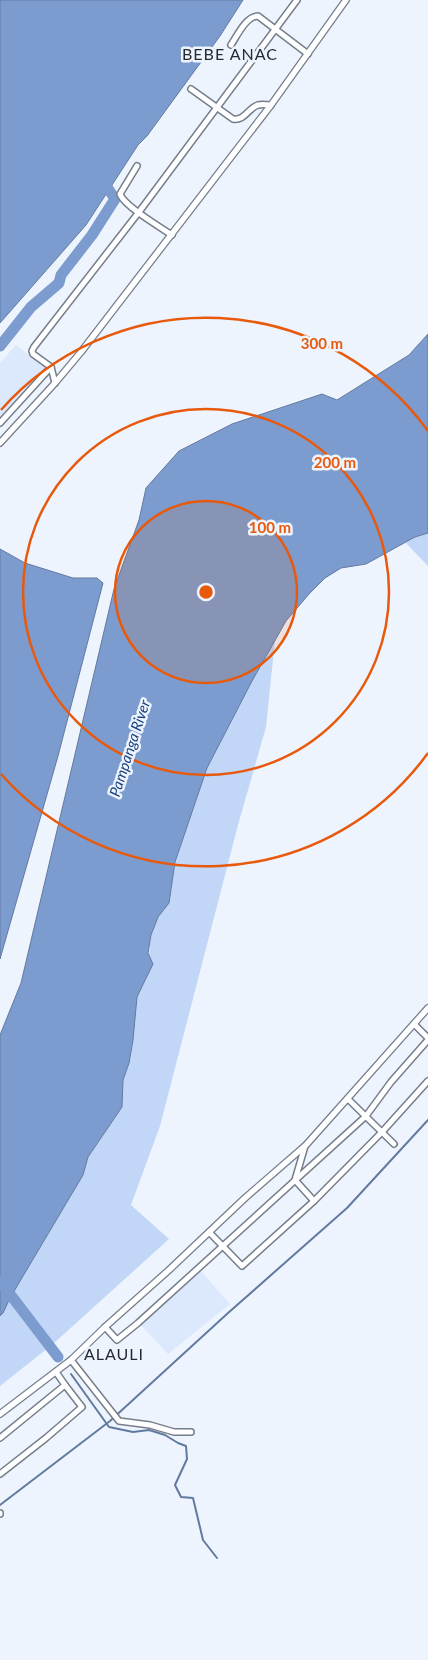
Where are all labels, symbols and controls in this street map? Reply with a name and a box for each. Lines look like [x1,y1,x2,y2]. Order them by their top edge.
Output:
district label: BEBE ANAC [182,44,278,63]
text: 300 m [301,334,343,352]
text: 200 m [314,453,356,471]
text: 100 m [249,518,291,536]
centre of rings [197,583,215,601]
water label: Pampanga River [105,697,153,799]
district label: ALAULI [84,1344,144,1363]

